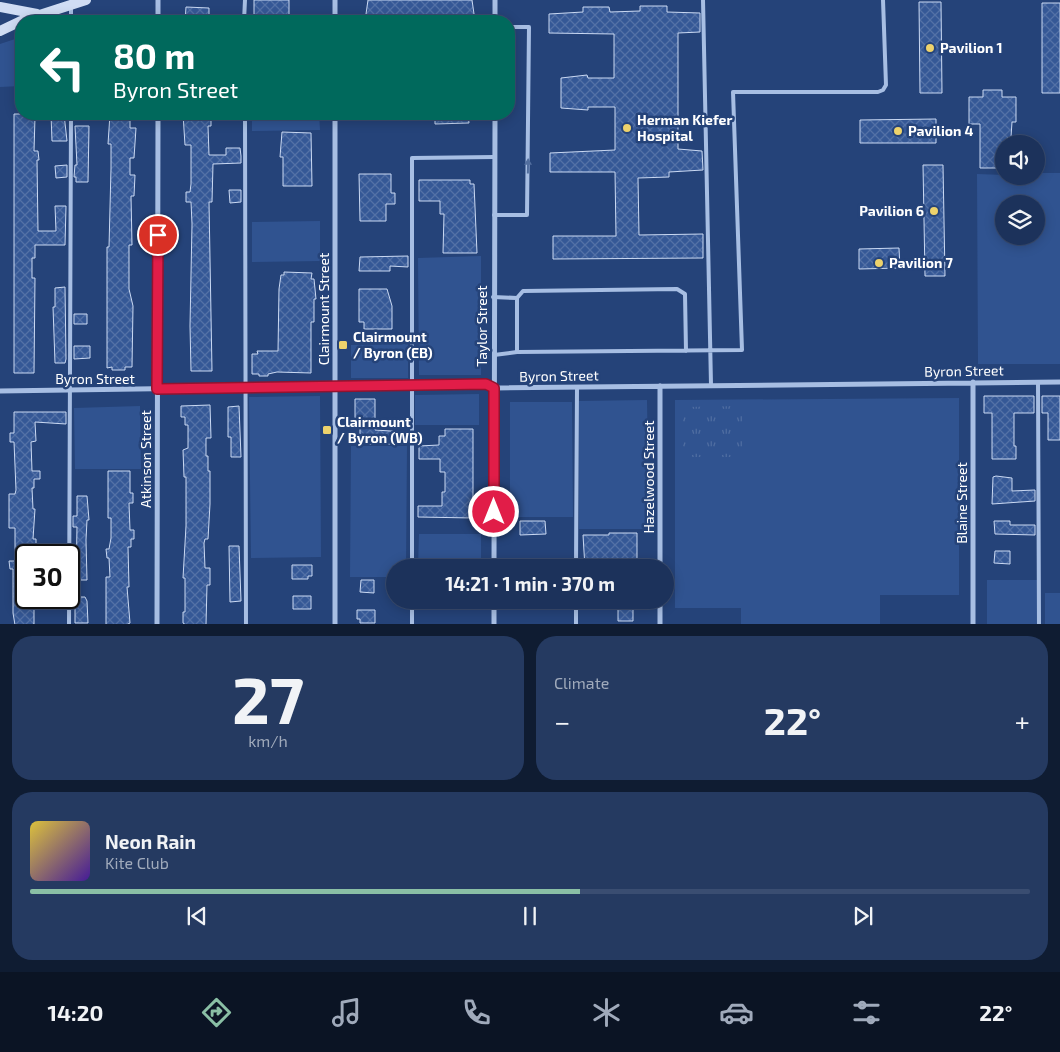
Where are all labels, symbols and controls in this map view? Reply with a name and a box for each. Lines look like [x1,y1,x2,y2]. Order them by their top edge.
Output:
text: 80 m [113,34,195,76]
icon: left [30,35,95,100]
place label: Pavilion 1 [940,39,1003,56]
marker: Pavilion 1 [924,42,936,54]
text: Byron Street [113,76,238,102]
place label: Herman Kiefer Hospital [637,111,732,144]
marker: Herman Kiefer Hospital [621,122,633,134]
place label: Pavilion 4 [908,122,973,139]
marker: Pavilion 4 [892,125,904,137]
map controls [995,135,1045,245]
button: sound [995,135,1045,185]
one-way arrow [524,158,532,174]
button: layers [995,195,1045,245]
place label: Pavilion 6 [859,202,924,219]
marker: Pavilion 6 [928,205,940,217]
pin [137,214,179,256]
icon: arrive [144,221,172,249]
street label: Clairmount Street [315,253,332,365]
place label: Pavilion 7 [889,254,953,271]
marker: Pavilion 7 [873,257,885,269]
street label: Taylor Street [473,285,490,367]
place label: Clairmount / Byron (EB) [353,328,433,361]
marker: Clairmount / Byron (EB) [337,339,349,351]
street label: Byron Street [924,361,1004,380]
street label: Byron Street [519,366,599,385]
street label: Byron Street [55,370,135,387]
street label: Atkinson Street [137,410,154,508]
place label: Clairmount / Byron (WB) [337,413,423,446]
street label: Hazelwood Street [640,420,657,534]
marker: Clairmount / Byron (WB) [321,424,333,436]
street label: Blaine Street [953,462,970,544]
position arrow [467,485,519,537]
speed limit sign: 30 [15,544,80,609]
text: 14:21 · 1 min · 370 m [445,572,615,595]
text: 27 [232,659,304,737]
text: Climate [554,673,609,692]
text: 22° [764,697,821,743]
text: − [554,704,570,738]
text: + [1015,704,1030,738]
text: km/h [248,731,288,750]
text: Neon Rain [105,830,196,853]
text: Kite Club [105,853,169,872]
icon: previous [183,902,211,930]
icon: pause [516,902,544,930]
icon: next [849,902,877,930]
icon: directions [199,995,234,1030]
icon: music [329,995,364,1030]
icon: phone [459,995,494,1030]
icon: climate [589,995,624,1030]
icon: car [719,995,754,1030]
icon: filters [849,995,884,1030]
text: 14:20 [48,999,103,1025]
text: 22° [979,999,1012,1025]

